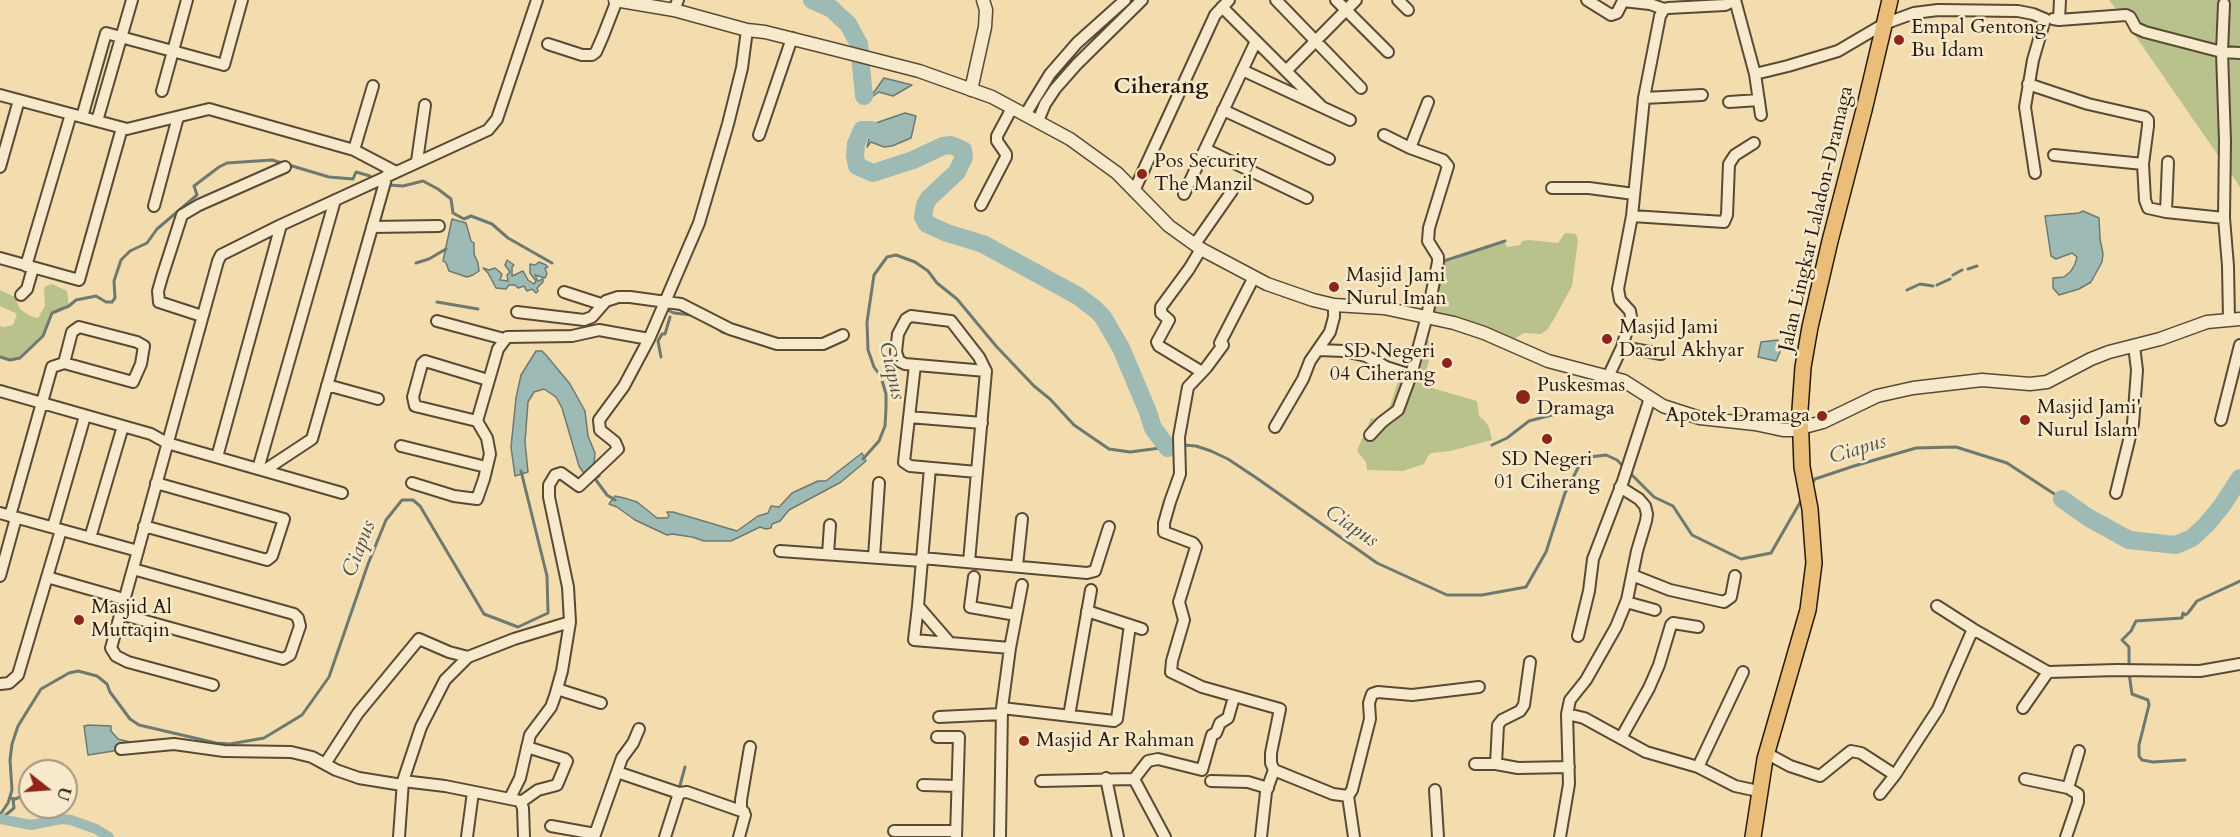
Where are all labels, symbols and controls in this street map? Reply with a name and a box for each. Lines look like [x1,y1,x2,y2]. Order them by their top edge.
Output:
place label: Empal Gentong Bu Idam [1911,16,2046,63]
marker: Empal Gentong Bu Idam [1892,33,1906,47]
district label: Ciherang [1114,75,1208,101]
street label: Jalan Lingkar Laladon-Dramaga [1775,84,1859,354]
place label: Pos Security The Manzil [1154,150,1258,197]
marker: Pos Security The Manzil [1135,167,1149,181]
place label: Masjid Jami Nurul Iman [1346,264,1447,311]
marker: Masjid Jami Nurul Iman [1327,280,1341,294]
place label: Masjid Jami Daarul Akhyar [1619,316,1744,363]
marker: Masjid Jami Daarul Akhyar [1600,332,1614,346]
water label: Ciapus [872,340,910,402]
place label: SD Negeri 04 Ciherang [1330,340,1435,387]
marker: SD Negeri 04 Ciherang [1440,356,1454,370]
place label: Puskesmas Dramaga [1537,374,1625,421]
marker: Puskesmas Dramaga [1514,388,1532,406]
place label: Masjid Jami' Nurul Islam [2037,396,2141,443]
place label: Apotek Dramaga [1665,404,1810,428]
marker: Apotek Dramaga [1815,409,1829,423]
marker: Masjid Jami' Nurul Islam [2018,413,2032,427]
water label: Ciapus [1826,429,1890,471]
marker: SD Negeri 01 Ciherang [1540,432,1554,446]
place label: SD Negeri 01 Ciherang [1494,448,1600,495]
water label: Ciapus [1320,500,1382,554]
water label: Ciapus [338,517,382,581]
place label: Masjid Al Muttaqin [91,596,172,643]
marker: Masjid Al Muttaqin [72,613,86,627]
place label: Masjid Ar Rahman [1036,729,1195,753]
marker: Masjid Ar Rahman [1017,734,1031,748]
north arrow [18,759,78,819]
text: U [51,784,76,803]

